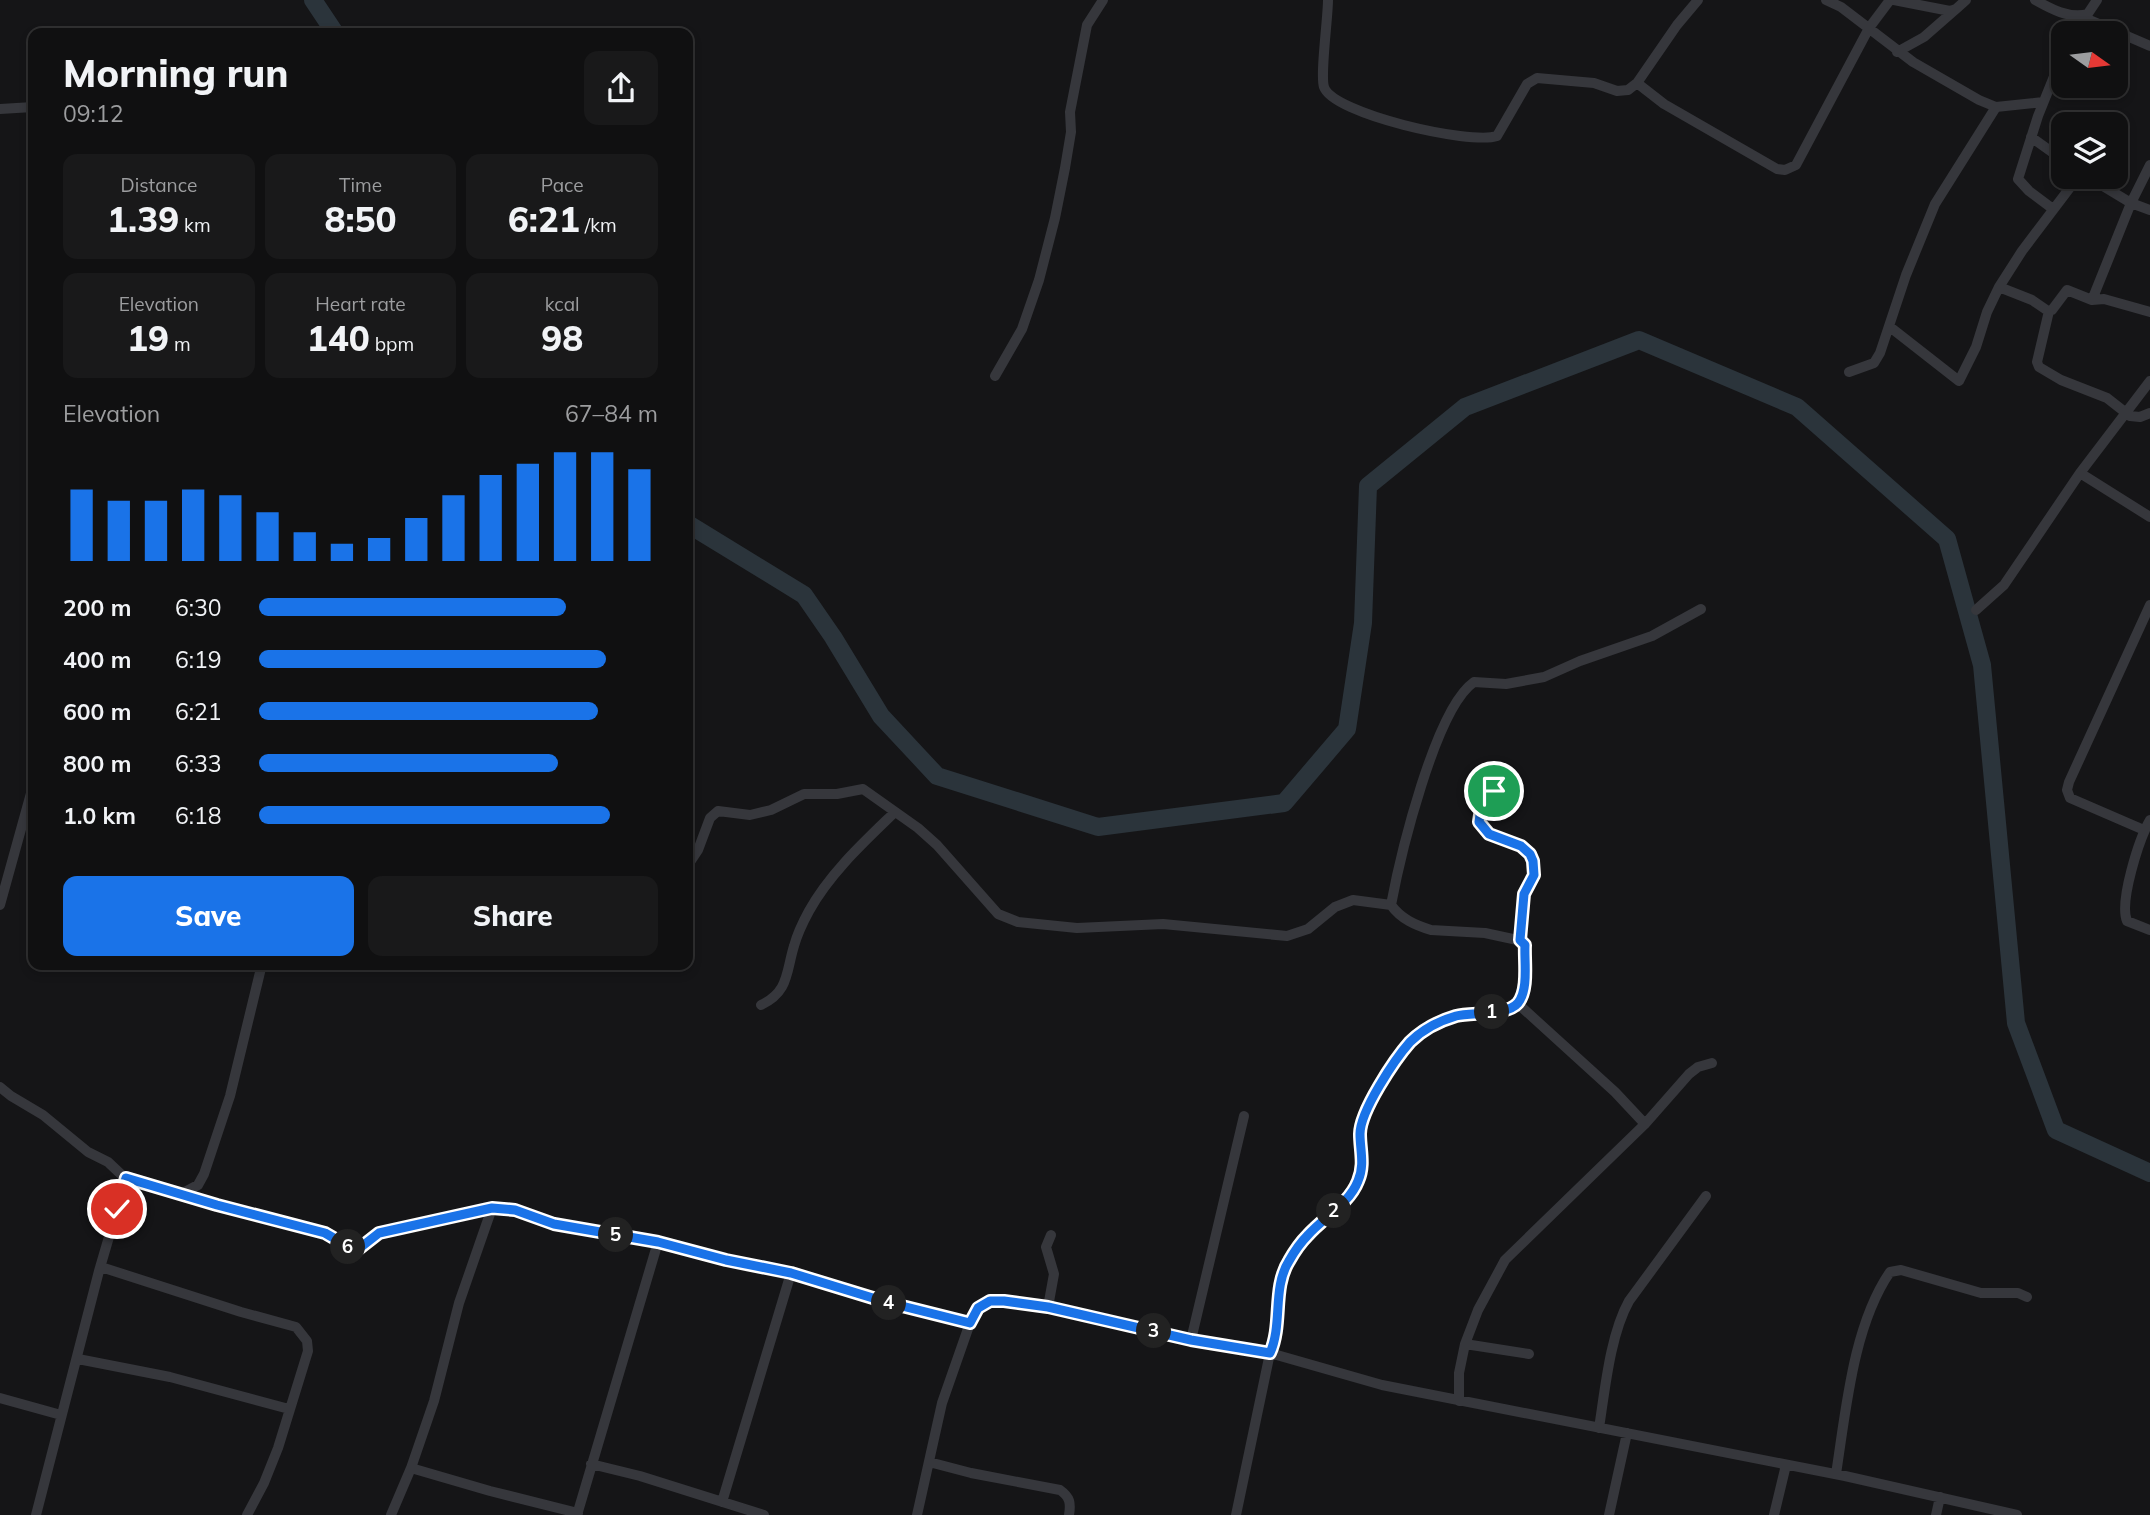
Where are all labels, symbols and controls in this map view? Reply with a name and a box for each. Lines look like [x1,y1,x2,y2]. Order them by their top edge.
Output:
north arrow [2051,21,2128,98]
map controls [2051,21,2128,189]
text: Morning run [63,49,289,97]
button: share [584,51,658,125]
text: 09:12 [63,99,123,128]
button: layers [2051,112,2128,189]
text: Distance [120,173,197,197]
text: Time [339,173,382,197]
text: Pace [541,173,584,197]
text: 1.39 [107,197,179,241]
text: 8:50 [324,197,397,241]
text: 6:21 [508,197,580,241]
text: km [179,213,211,237]
text: /km [580,213,617,237]
text: Elevation [119,292,199,316]
text: Heart rate [315,292,406,316]
text: kcal [545,292,580,316]
text: 19 [127,316,169,360]
text: 140 [307,316,370,360]
text: 98 [541,316,583,360]
text: m [169,332,191,356]
text: bpm [370,332,414,356]
text: Elevation [63,399,160,428]
text: 67–84 m [565,399,658,428]
text: 200 m [63,593,131,622]
text: 6:30 [175,593,222,622]
text: 400 m [63,645,131,674]
text: 6:19 [175,645,222,674]
text: 600 m [63,697,131,726]
text: 6:21 [175,697,222,726]
text: 800 m [63,749,131,778]
text: 6:33 [175,749,222,778]
pin [1464,761,1524,821]
icon: arrive [1475,772,1513,810]
text: 1.0 km [63,801,136,830]
text: 6:18 [175,801,222,830]
button: Save [63,876,354,956]
button: Share [368,876,658,956]
pin: 1 [1474,995,1510,1030]
text: 1 [1486,999,1497,1023]
pin [87,1179,147,1239]
icon: check [98,1190,136,1228]
pin: 2 [1316,1194,1352,1228]
text: 2 [1328,1198,1339,1222]
pin: 5 [598,1218,634,1252]
text: 5 [610,1222,621,1246]
pin: 6 [330,1230,366,1264]
text: 6 [342,1234,353,1258]
pin: 4 [872,1286,906,1320]
text: 4 [883,1290,894,1314]
pin: 3 [1136,1314,1172,1348]
text: 3 [1148,1318,1159,1342]

